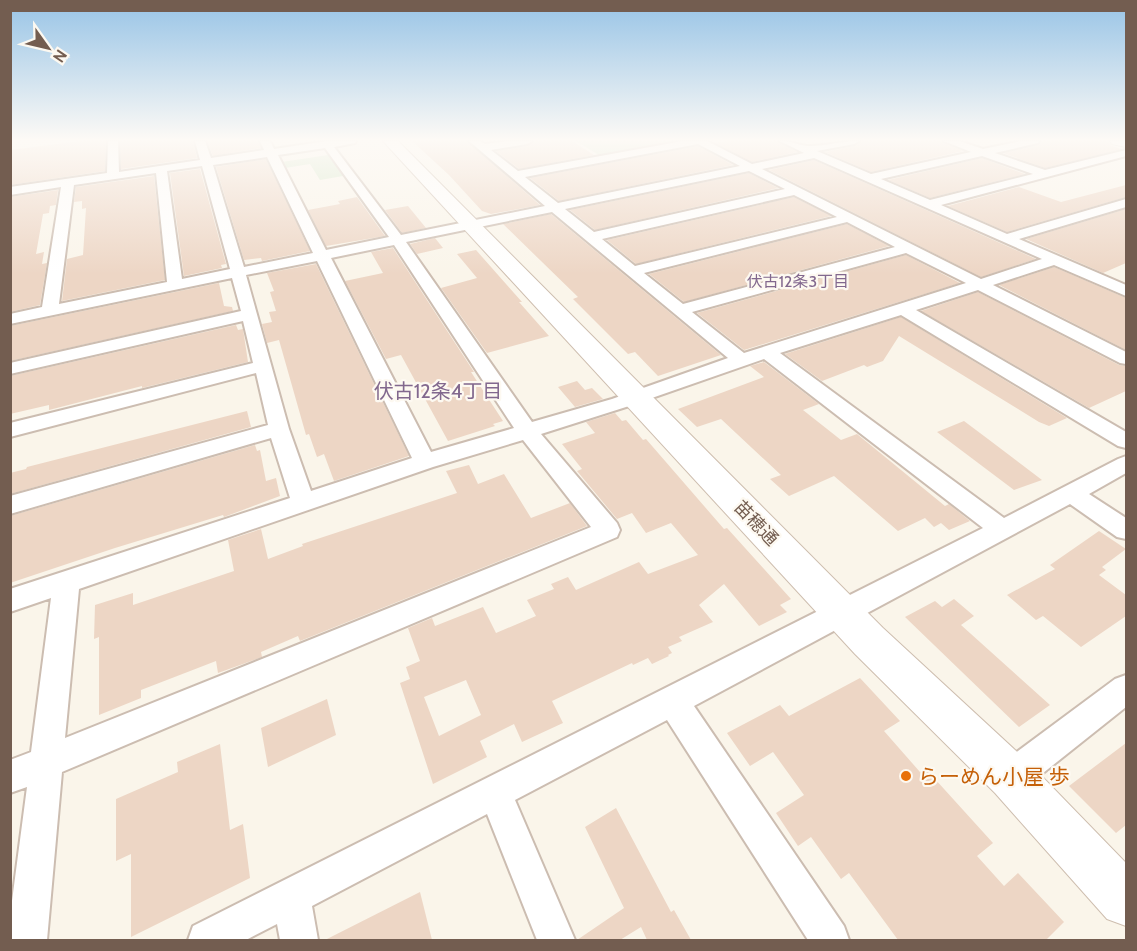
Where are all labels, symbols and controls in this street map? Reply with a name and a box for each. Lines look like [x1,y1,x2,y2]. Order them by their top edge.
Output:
north arrow [18,18,78,78]
text: N [49,46,71,66]
district label: 伏古12条3丁目 [747,272,849,291]
district label: 伏古12条4丁目 [374,379,502,403]
street label: 苗穂通 [729,496,783,550]
place label: らーめん小屋 歩 [918,764,1070,789]
marker: らーめん小屋 歩 [899,769,913,783]

